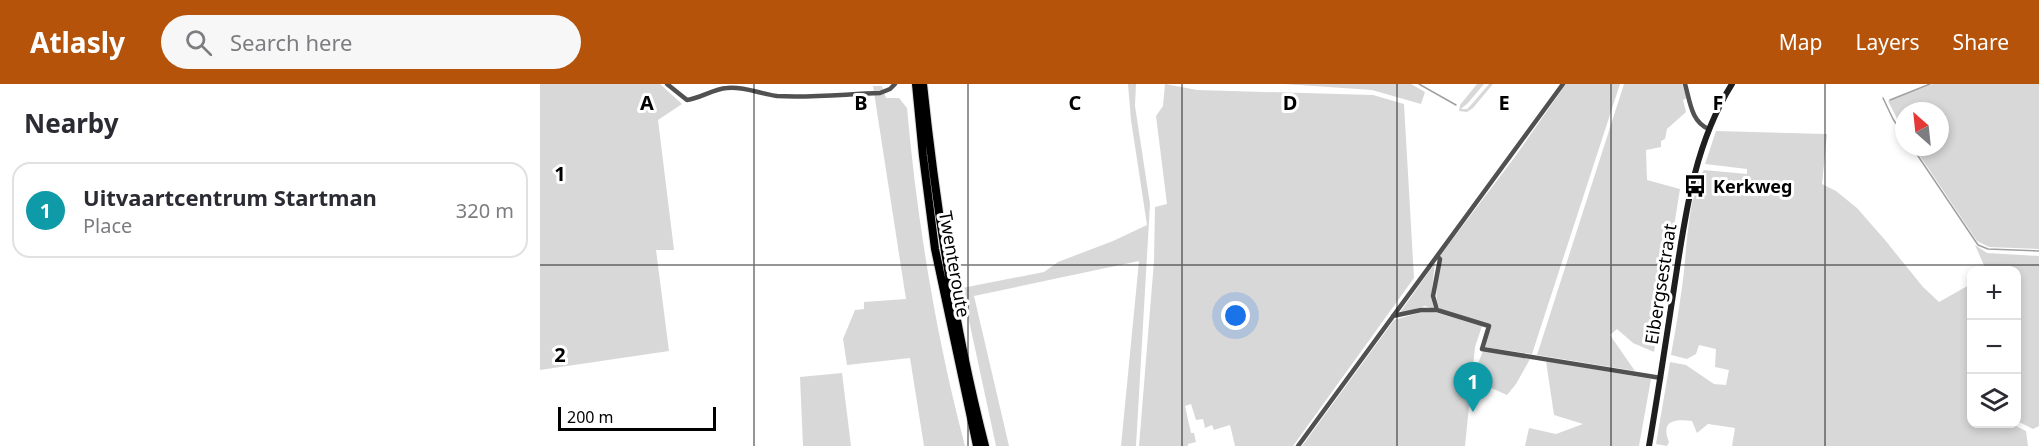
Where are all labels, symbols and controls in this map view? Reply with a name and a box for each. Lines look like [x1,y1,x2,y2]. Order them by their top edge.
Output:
search box [161,15,581,69]
text: Atlasly [30,23,125,61]
icon: search [182,26,215,59]
text: Search here [230,27,352,57]
text: Map [1779,28,1823,56]
text: Layers [1856,28,1920,56]
text: Share [1953,28,2009,56]
text: A [640,89,654,116]
text: B [854,89,868,116]
text: C [1069,89,1082,116]
text: D [1283,89,1297,116]
text: E [1498,89,1510,116]
text: F [1713,89,1723,116]
north arrow [1895,102,1949,156]
text: Nearby [24,105,119,141]
text: 1 [554,160,566,187]
bus stop icon: Kerkweg [1682,173,1708,199]
place label: Kerkweg [1713,174,1792,198]
text: Uitvaartcentrum Startman [83,182,377,212]
text: 1 [40,197,51,224]
text: 320 m [456,197,514,224]
street label: Twenteroute [934,209,976,319]
text: Place [83,212,132,239]
street label: Eibergsestraat [1639,221,1681,346]
map controls [1967,266,2021,428]
button: + [1967,266,2021,320]
your location [1221,301,1250,330]
button: − [1967,320,2021,374]
text: 2 [554,341,566,368]
pin: 1 [1454,362,1492,412]
button: layers [1967,374,2021,428]
scale bar [558,404,716,432]
text: 200 m [567,406,614,428]

